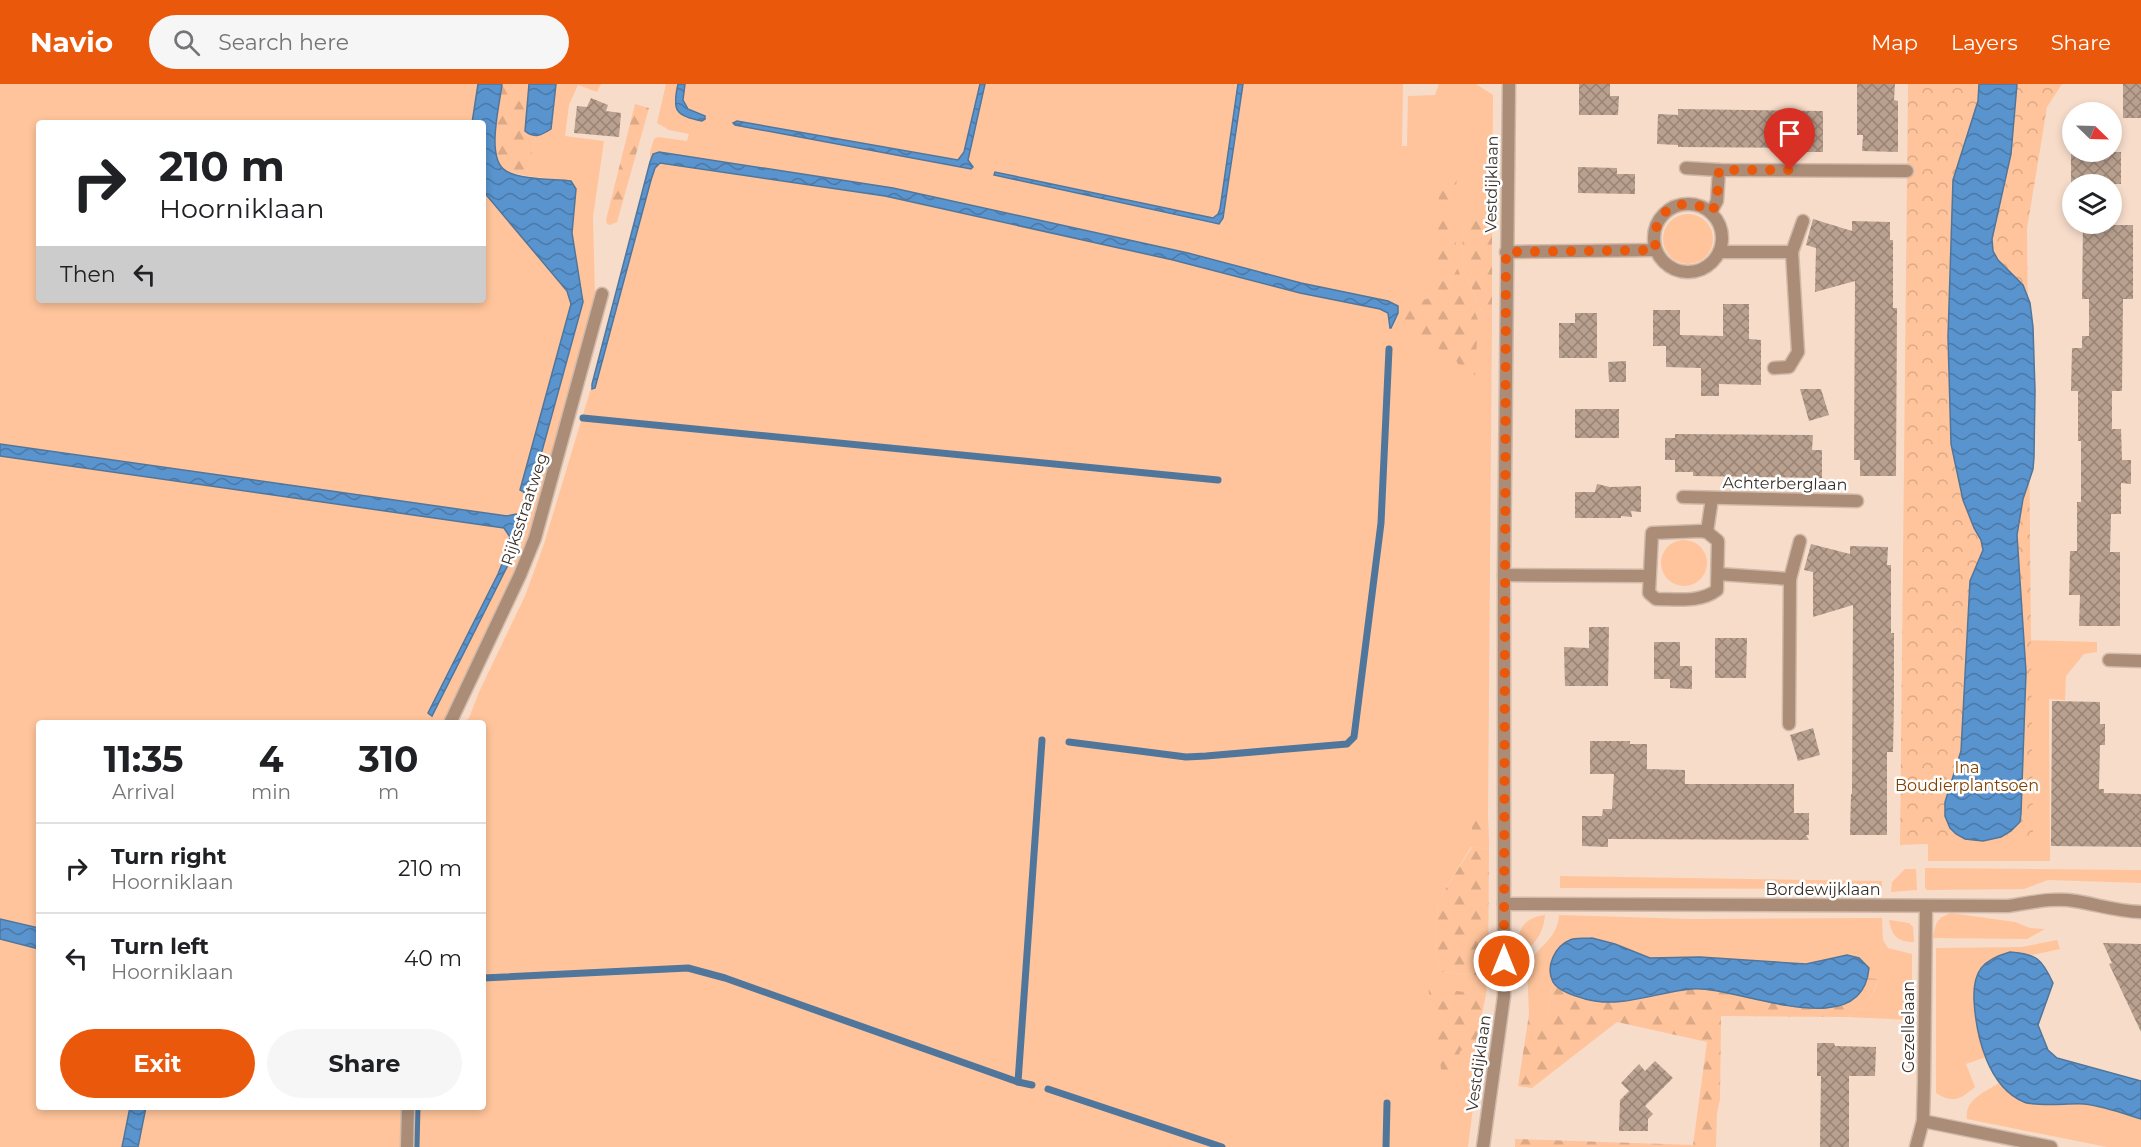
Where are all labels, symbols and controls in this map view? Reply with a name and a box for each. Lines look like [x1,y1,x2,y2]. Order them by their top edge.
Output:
search box [149,15,569,69]
text: Navio [30,25,113,59]
icon: search [170,26,203,59]
text: Search here [218,29,349,56]
text: Map [1871,30,1918,55]
text: Layers [1951,30,2018,55]
text: Share [2051,30,2111,55]
north arrow [2062,102,2122,162]
map controls [2062,102,2122,234]
pin [1764,108,1815,170]
icon: arrive [1773,117,1806,150]
street label: Vestdijklaan [1481,135,1502,233]
text: 210 m [159,140,285,192]
icon: right [60,144,138,222]
button: layers [2062,174,2122,234]
text: Hoorniklaan [159,192,324,225]
icon: left [128,258,161,291]
text: Then [60,261,116,288]
street label: Rijksstraatweg [497,451,552,568]
street label: Achterberglaan [1722,473,1848,494]
text: 11:35 [103,737,184,781]
text: 4 [259,737,283,781]
text: 310 [359,737,418,781]
park label: Ina Boudierplantsoen [1895,758,2039,795]
text: Arrival [112,780,175,804]
text: min [251,780,291,804]
text: m [378,780,399,804]
text: Turn right [111,843,226,870]
icon: right [60,852,93,885]
text: 210 m [398,855,462,882]
text: Hoorniklaan [111,870,234,894]
street label: Bordewijklaan [1766,880,1880,899]
position arrow [1472,929,1536,993]
text: Turn left [111,933,209,960]
icon: left [60,942,93,975]
text: 40 m [404,945,462,972]
text: Hoorniklaan [111,960,234,984]
street label: Gezellelaan [1899,981,1918,1073]
street label: Vestdijklaan [1462,1014,1495,1112]
button: Exit [60,1029,255,1098]
button: Share [267,1029,462,1098]

